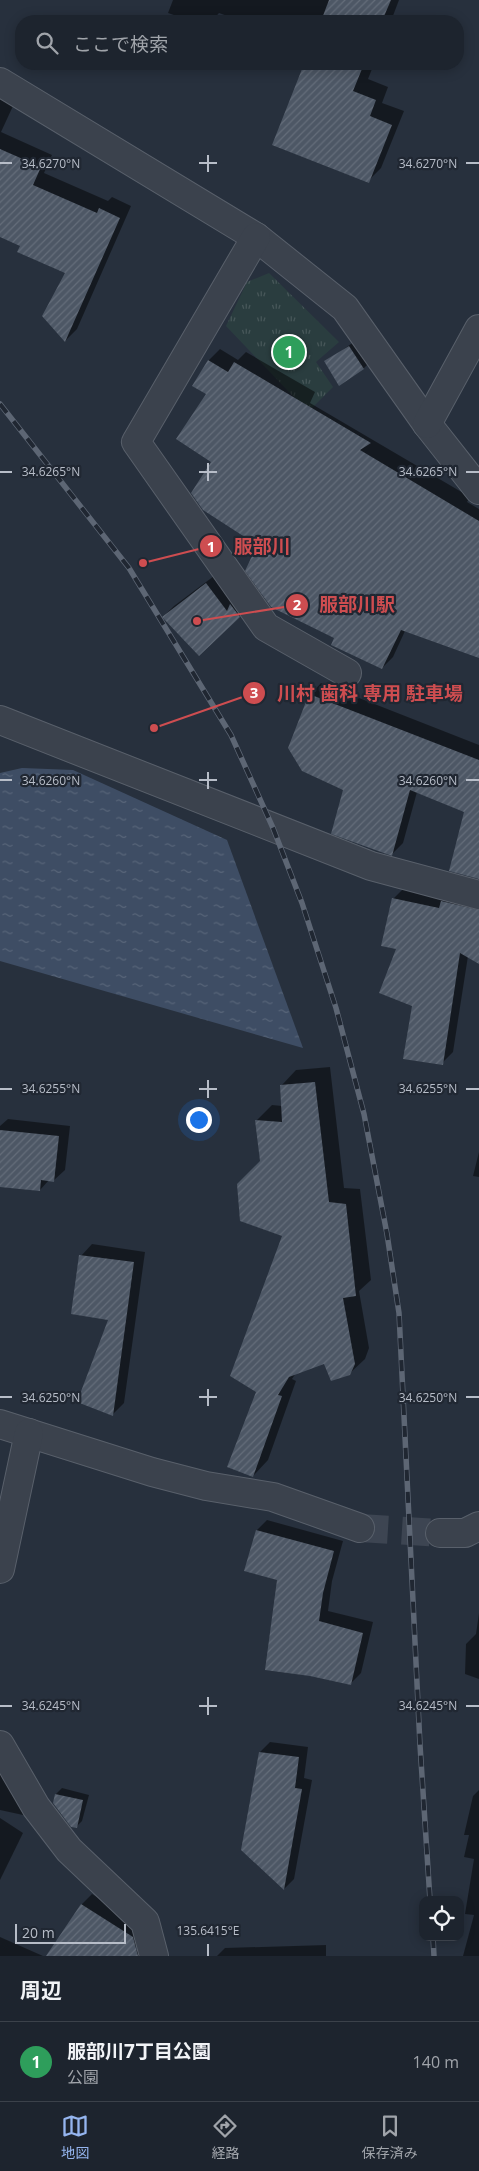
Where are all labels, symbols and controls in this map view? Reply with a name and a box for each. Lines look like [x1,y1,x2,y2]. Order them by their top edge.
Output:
search box [15,15,464,70]
icon: search [33,29,61,57]
text: ここで検索 [73,31,168,57]
text: 34.6270°N [22,155,80,172]
text: 34.6270°N [399,155,457,172]
pin: 1 [273,333,305,371]
text: 34.6265°N [22,463,80,480]
text: 34.6265°N [399,463,457,480]
callout: 服部川 [198,529,300,563]
text: 服部川 [233,533,291,559]
text: 1 [207,536,215,556]
callout: 服部川駅 [284,588,405,622]
text: 服部川駅 [319,591,395,617]
text: 2 [293,594,302,614]
callout: 川村 歯科 専用 駐車場 [242,676,472,710]
text: 川村 歯科 専用 駐車場 [277,680,463,706]
text: 3 [250,682,258,702]
text: 34.6260°N [22,772,80,789]
text: 34.6260°N [399,772,457,789]
text: 34.6255°N [22,1080,80,1097]
text: 34.6255°N [399,1080,457,1097]
your location [186,1107,212,1133]
text: 34.6250°N [22,1389,80,1406]
text: 34.6250°N [399,1389,457,1406]
text: 34.6245°N [22,1697,80,1714]
text: 34.6245°N [399,1697,457,1714]
map controls [419,1896,464,1941]
button: locate [419,1896,464,1941]
scale bar [15,1921,126,1944]
text: 135.6415°E [177,1922,240,1939]
text: 20 m [22,1923,55,1942]
text: 周辺 [20,1976,62,2004]
text: 服部川7丁目公園 [67,2038,211,2064]
text: 1 [31,2051,41,2073]
text: 140 m [413,2051,459,2073]
text: 公園 [67,2066,99,2088]
tab: 地図 [61,2112,89,2162]
tab: 経路 [211,2112,239,2162]
tab: 保存済み [362,2112,418,2162]

